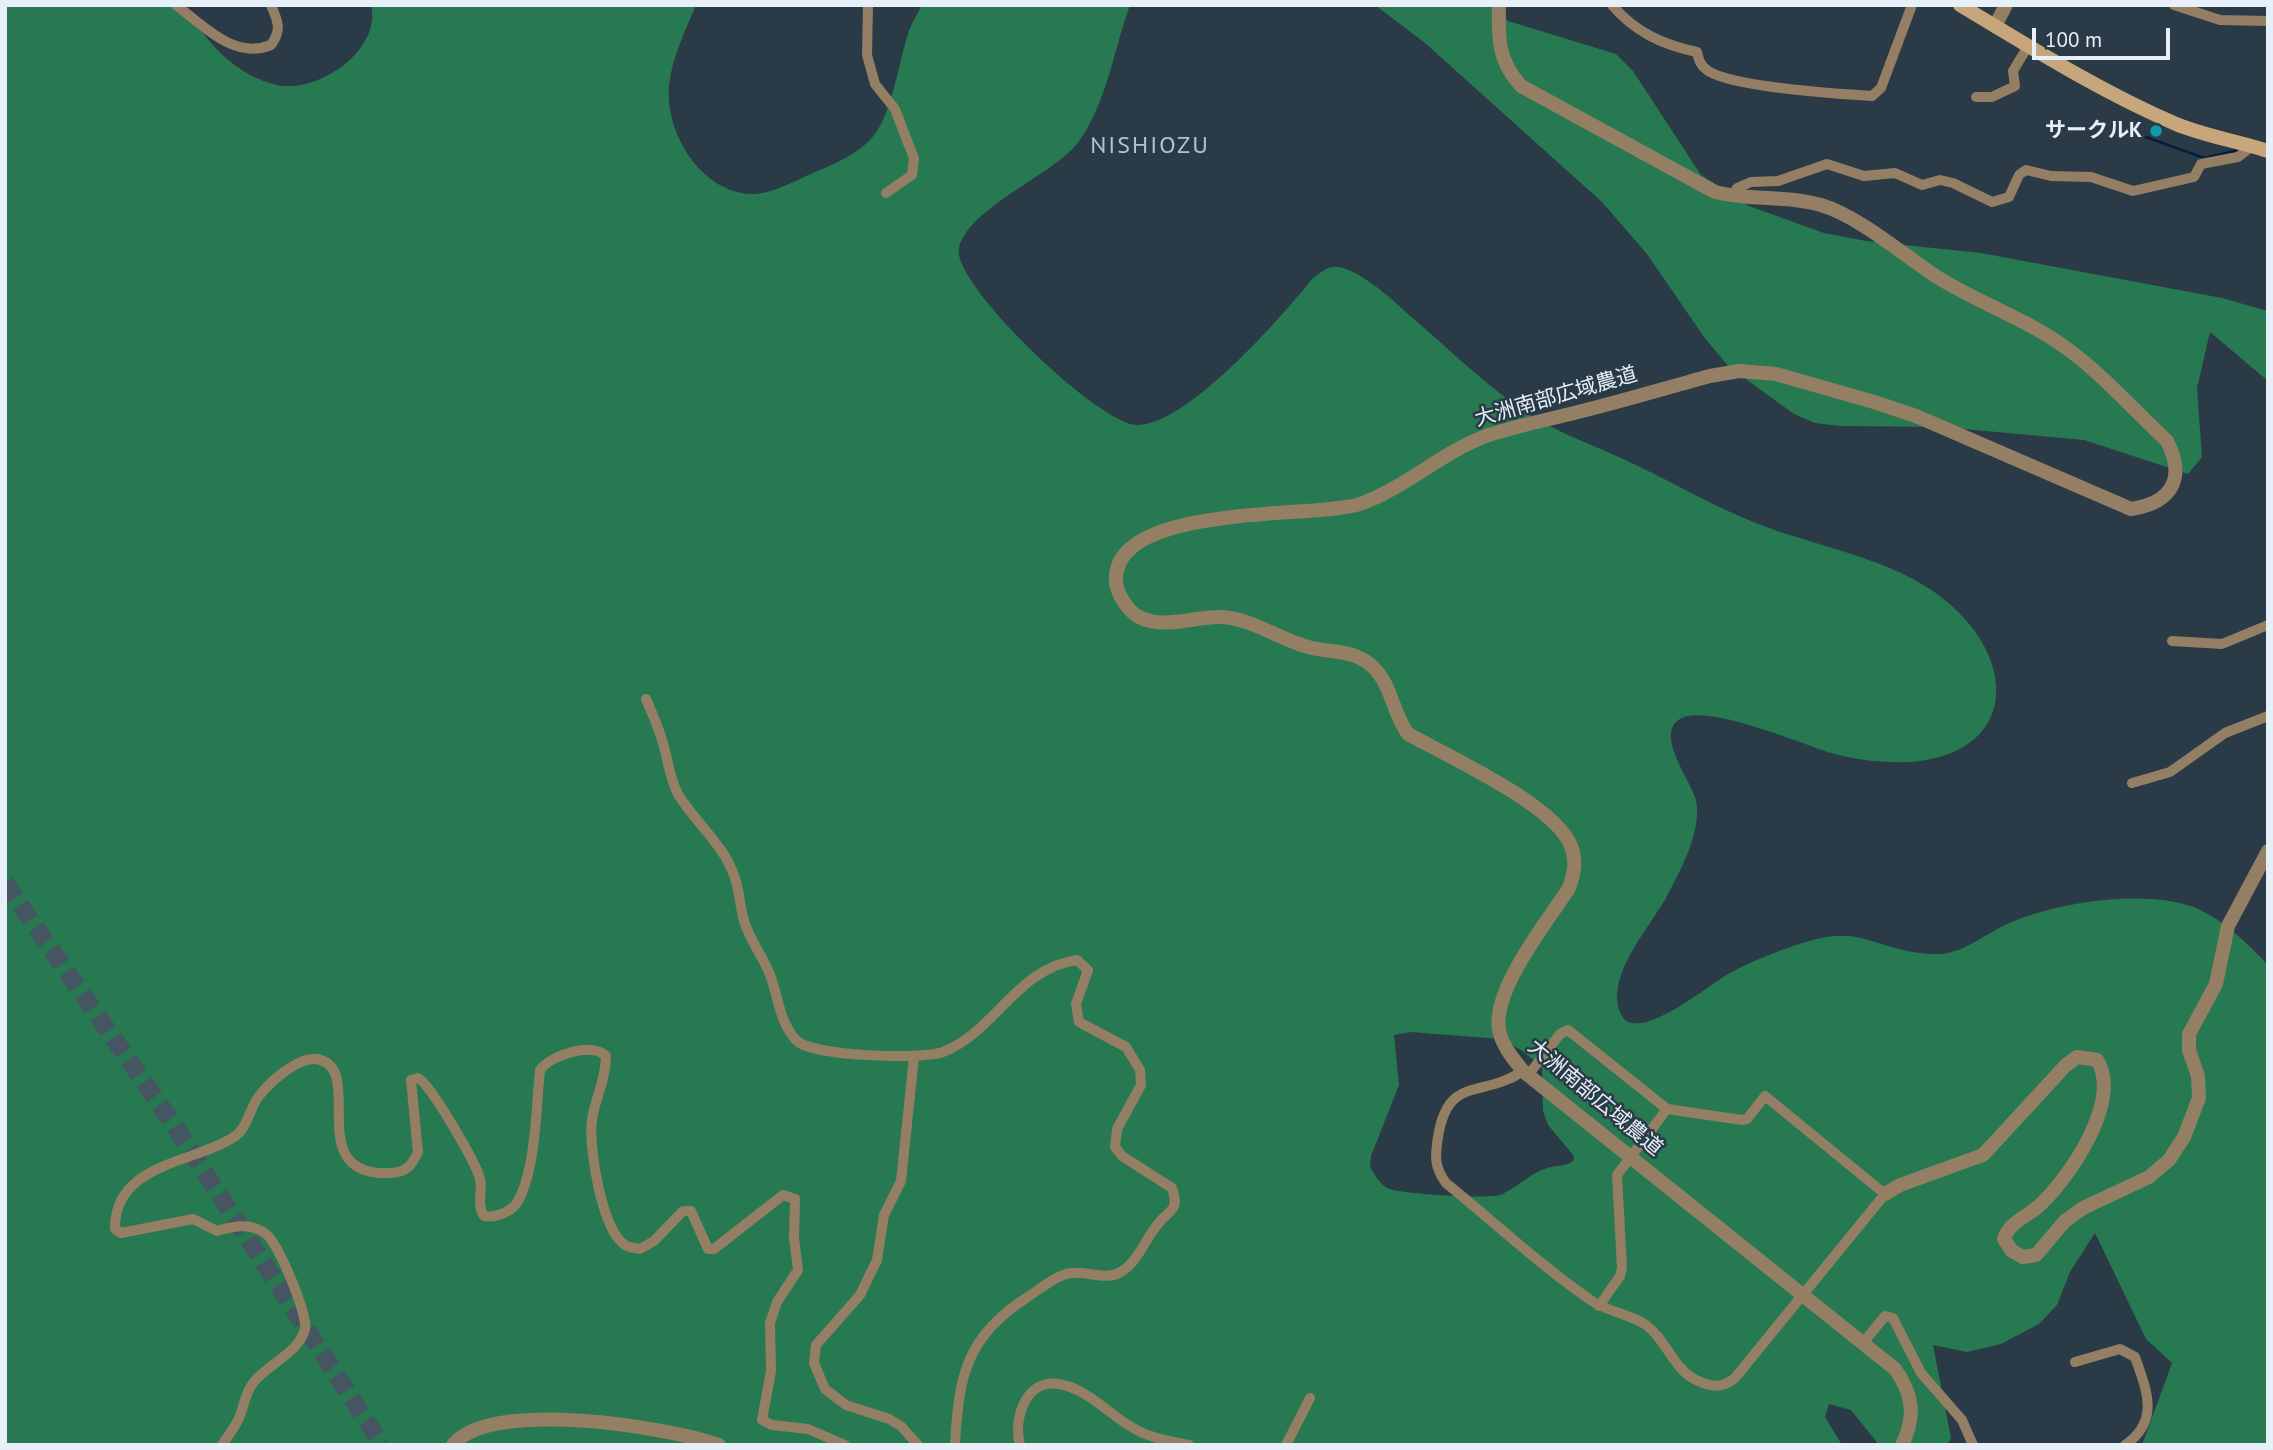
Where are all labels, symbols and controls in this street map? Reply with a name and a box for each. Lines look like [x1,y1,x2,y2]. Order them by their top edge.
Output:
scale bar [2035,14,2173,58]
text: 100 m [2045,26,2102,53]
place label: サークルK [2045,118,2142,144]
marker: サークルK [2148,123,2164,139]
district label: NISHIOZU [1091,132,1209,160]
street label: 大洲南部広域農道 [1472,362,1640,432]
street label: 大洲南部広域農道 [1523,1034,1667,1162]

